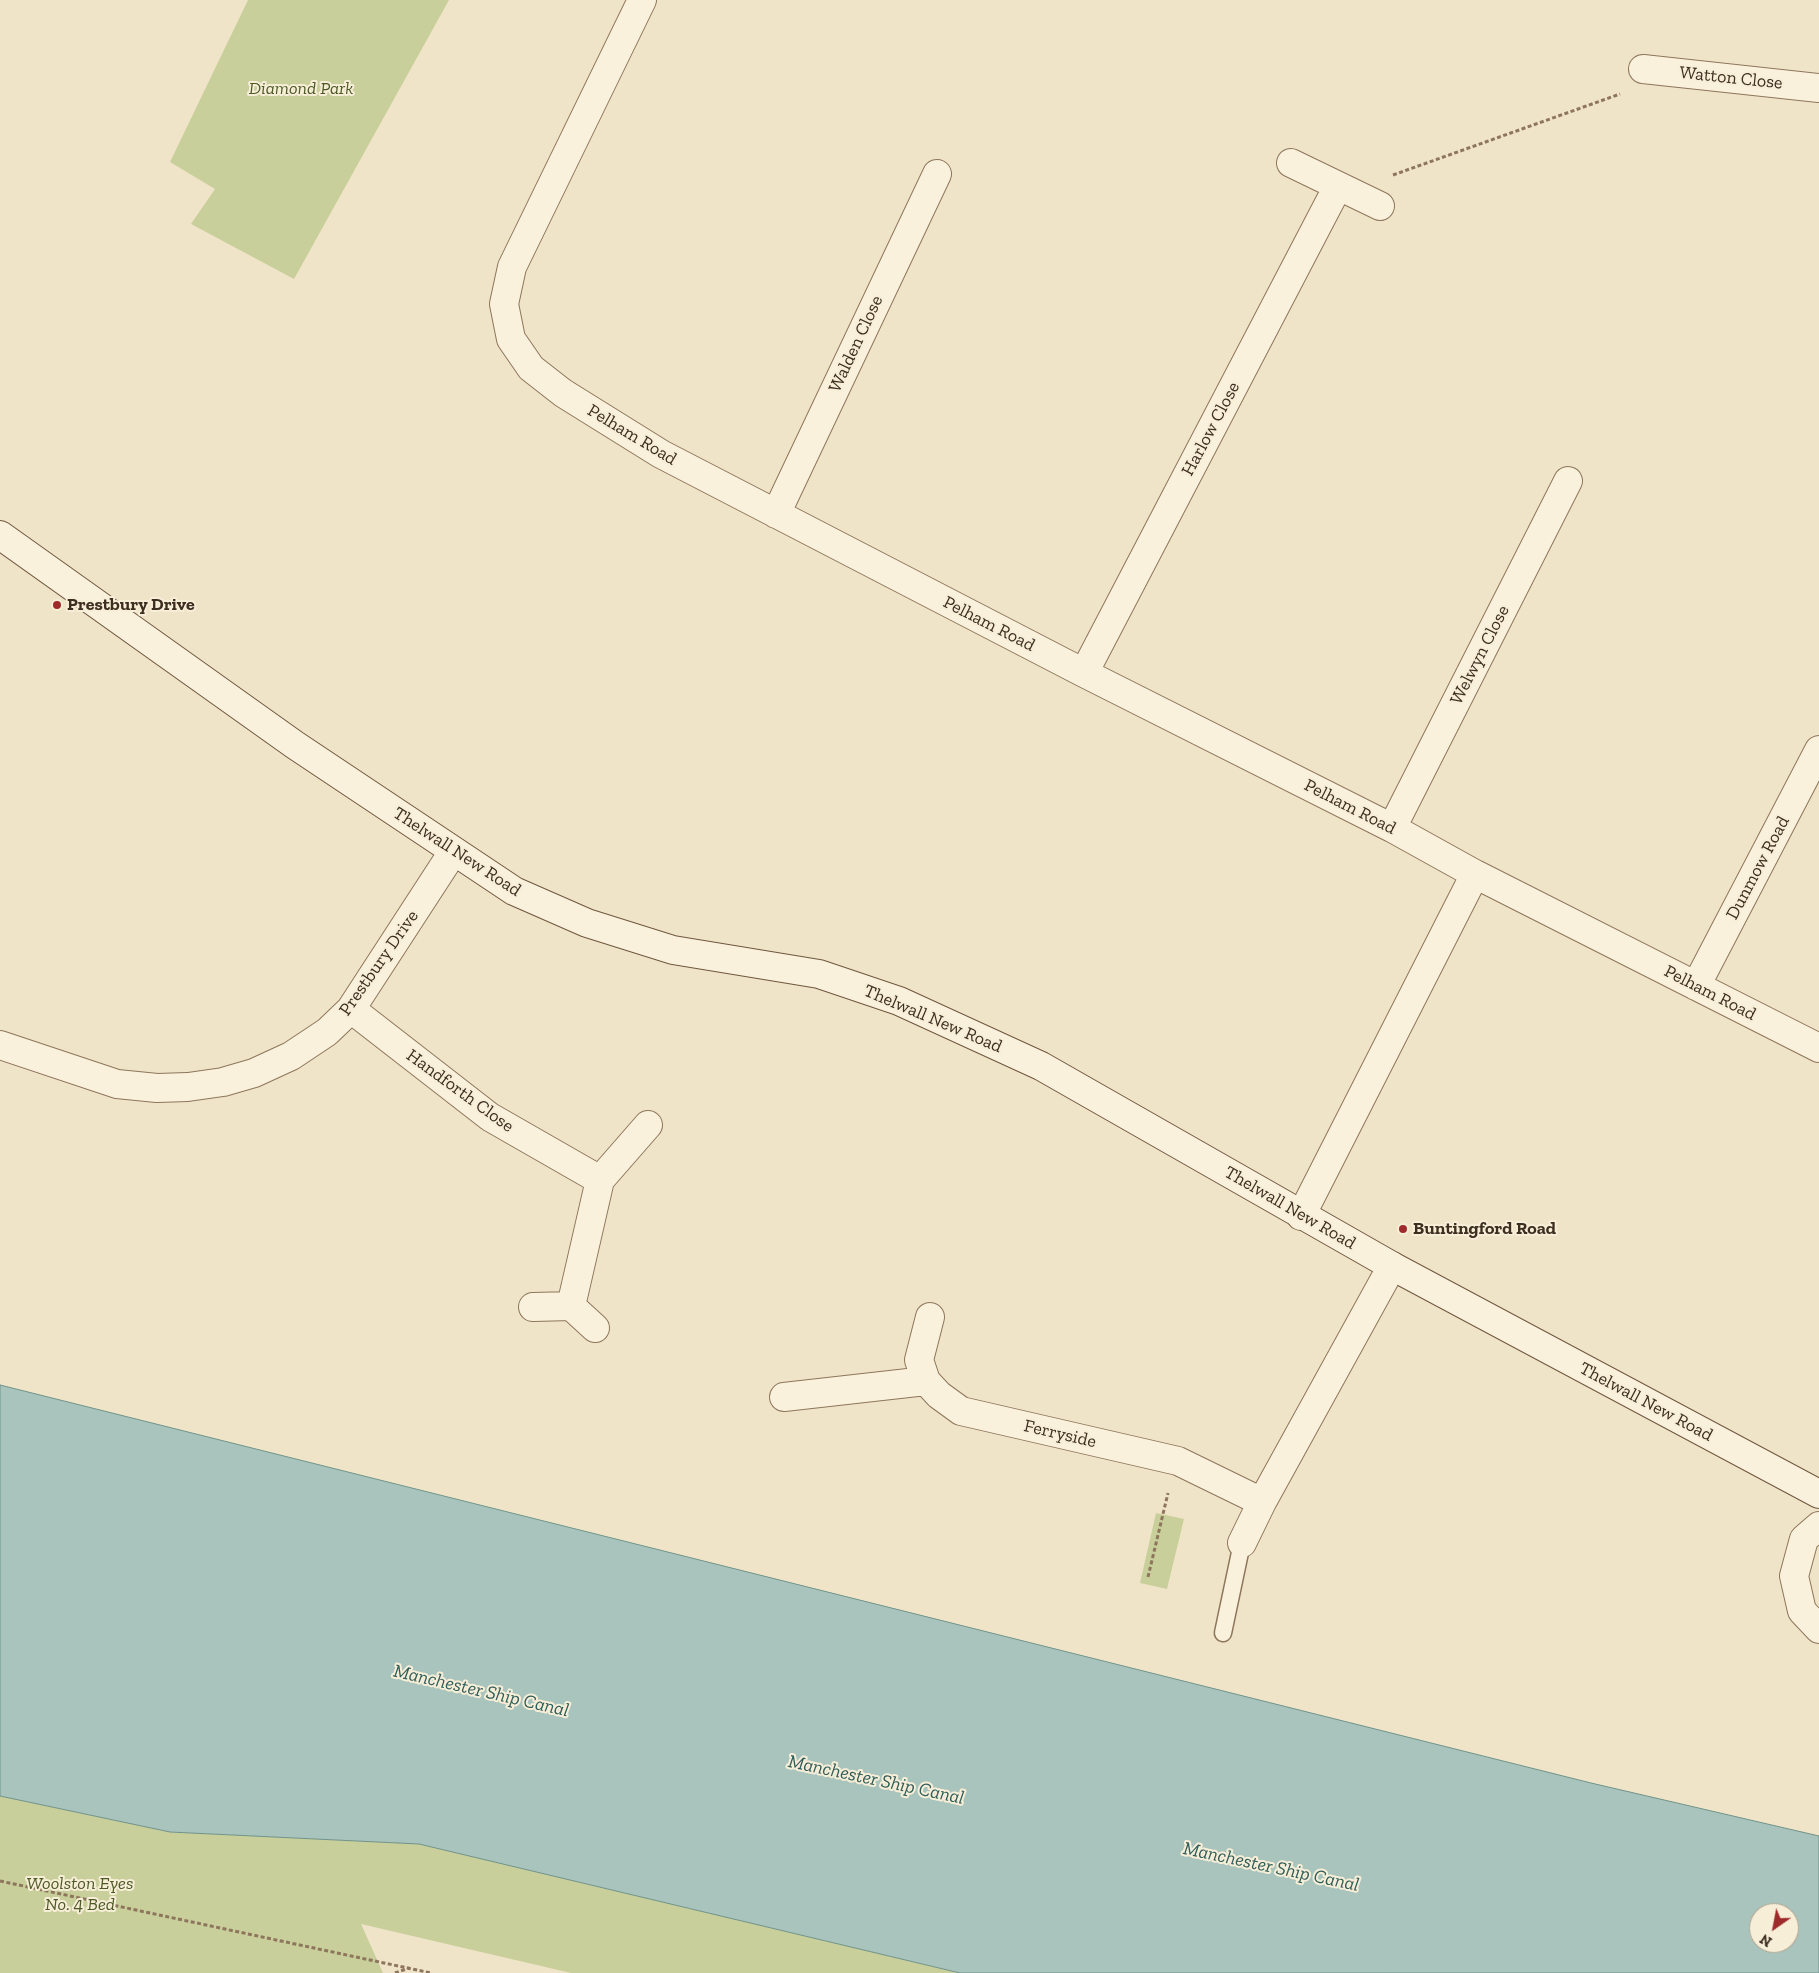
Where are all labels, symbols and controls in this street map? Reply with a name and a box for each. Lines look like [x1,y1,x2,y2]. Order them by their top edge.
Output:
street label: Watton Close [1678,62,1784,94]
park label: Diamond Park [249,78,353,100]
street label: Walden Close [824,292,888,396]
street label: Harlow Close [1177,378,1245,480]
street label: Pelham Road [583,400,681,470]
street label: Pelham Road [939,592,1039,656]
place label: Prestbury Drive [67,594,195,616]
marker: Prestbury Drive [51,599,63,611]
street label: Welwyn Close [1446,602,1514,708]
street label: Pelham Road [1300,775,1400,839]
street label: Thelwall New Road [389,803,525,901]
street label: Dunmow Road [1722,812,1794,924]
street label: Prestbury Drive [335,906,423,1020]
street label: Pelham Road [1660,961,1760,1025]
street label: Thelwall New Road [861,980,1005,1058]
street label: Handforth Close [402,1045,518,1137]
street label: Thelwall New Road [1220,1162,1360,1254]
place label: Buntingford Road [1413,1218,1556,1240]
marker: Buntingford Road [1397,1223,1409,1235]
street label: Thelwall New Road [1576,1358,1716,1446]
street label: Ferryside [1022,1415,1098,1453]
water label: Manchester Ship Canal [391,1660,571,1722]
water label: Manchester Ship Canal [786,1750,966,1810]
water label: Manchester Ship Canal [1181,1837,1361,1897]
park label: Woolston Eyes No. 4 Bed [27,1873,133,1916]
north arrow [1749,1903,1799,1953]
text: N [1757,1930,1775,1950]

